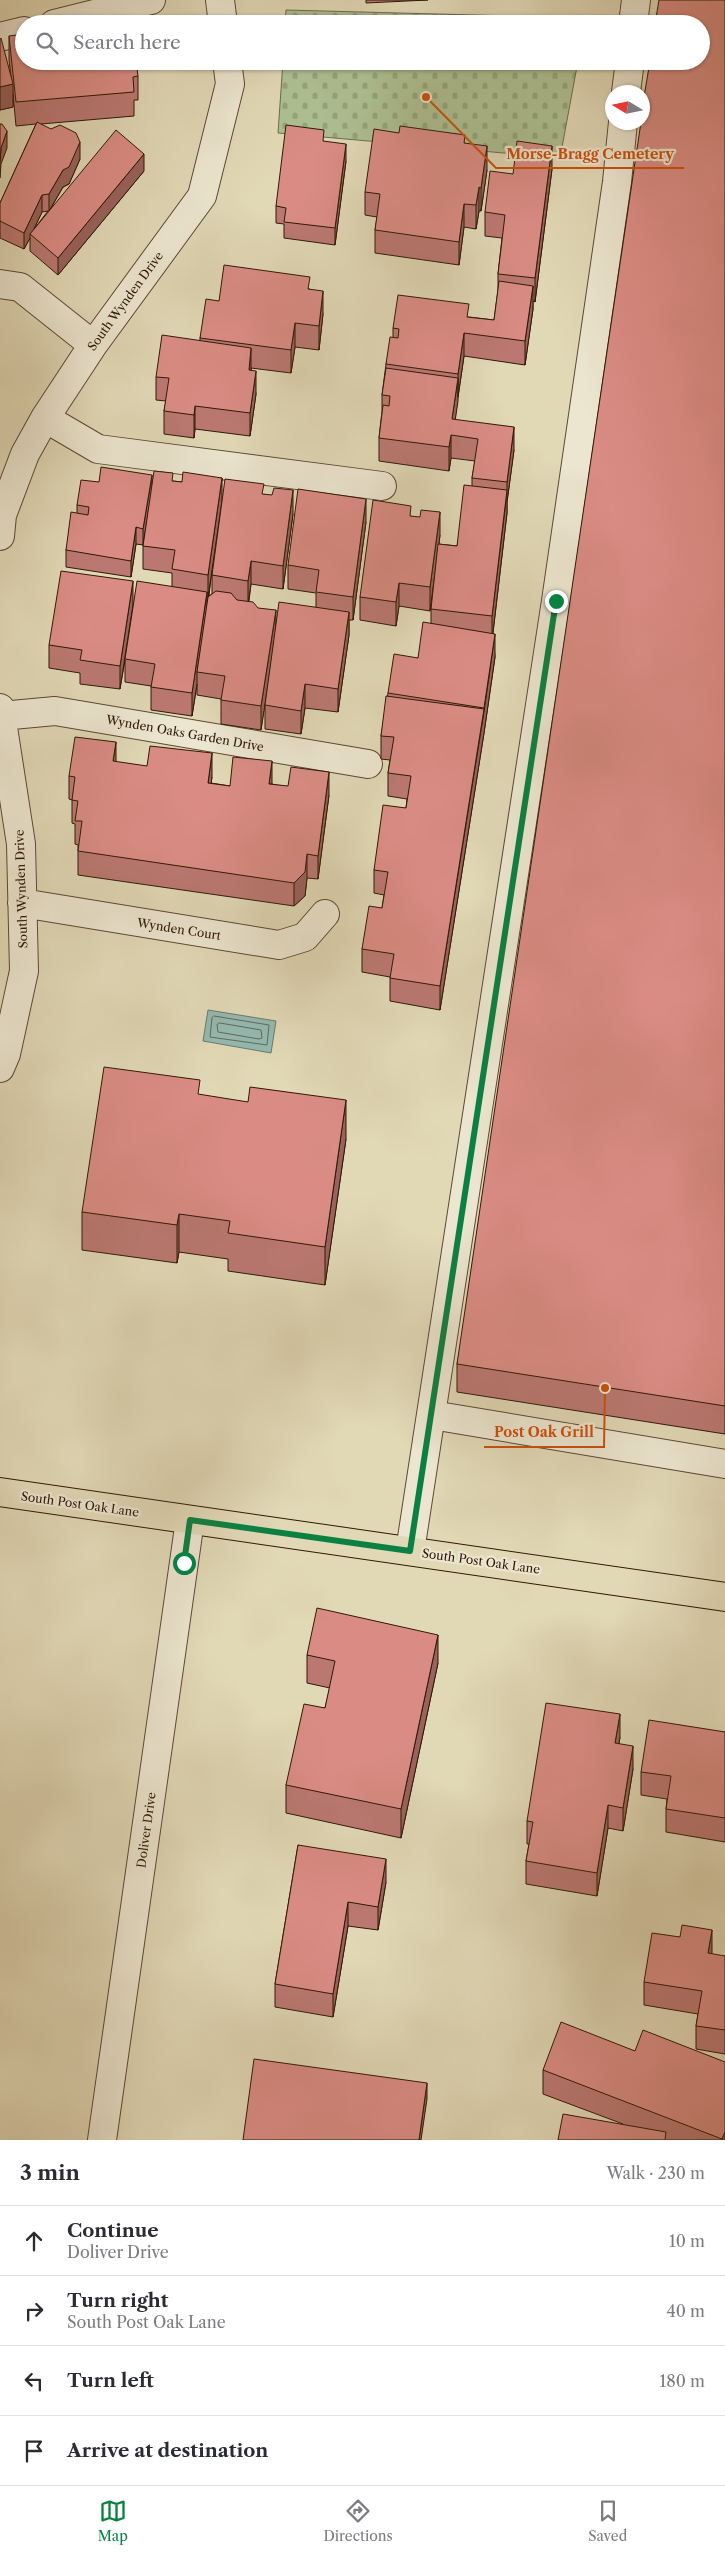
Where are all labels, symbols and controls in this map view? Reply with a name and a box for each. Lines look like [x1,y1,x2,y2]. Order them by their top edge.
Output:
search box [15,15,710,70]
icon: search [33,29,61,57]
text: Search here [73,31,181,54]
north arrow [605,85,650,130]
callout: Morse-Bragg Cemetery [496,139,684,168]
text: Morse-Bragg Cemetery [506,145,674,163]
street label: South Wynden Drive [84,248,166,354]
route end [545,590,568,613]
street label: Wynden Oaks Garden Drive [104,712,265,754]
street label: South Wynden Drive [11,829,31,949]
street label: Wynden Court [135,915,223,943]
callout: Post Oak Grill [484,1418,604,1447]
text: Post Oak Grill [494,1423,594,1441]
street label: South Post Oak Lane [20,1488,140,1520]
street label: South Post Oak Lane [421,1545,541,1577]
route start [173,1552,196,1575]
street label: Doliver Drive [133,1791,159,1869]
text: 3 min [20,2160,80,2185]
text: Walk · 230 m [606,2163,705,2183]
text: Continue [67,2219,159,2242]
icon: ahead [20,2227,48,2255]
text: 10 m [669,2231,705,2251]
text: Doliver Drive [67,2242,169,2262]
text: Turn right [67,2289,168,2312]
icon: right [20,2297,48,2325]
text: 40 m [666,2301,705,2321]
text: South Post Oak Lane [67,2312,226,2332]
icon: left [20,2367,48,2395]
text: Turn left [67,2369,154,2392]
text: 180 m [659,2371,705,2391]
icon: arrive [20,2437,48,2465]
text: Arrive at destination [67,2439,268,2462]
tab: Map [98,2497,128,2545]
tab: Directions [323,2497,393,2545]
tab: Saved [588,2497,627,2545]

